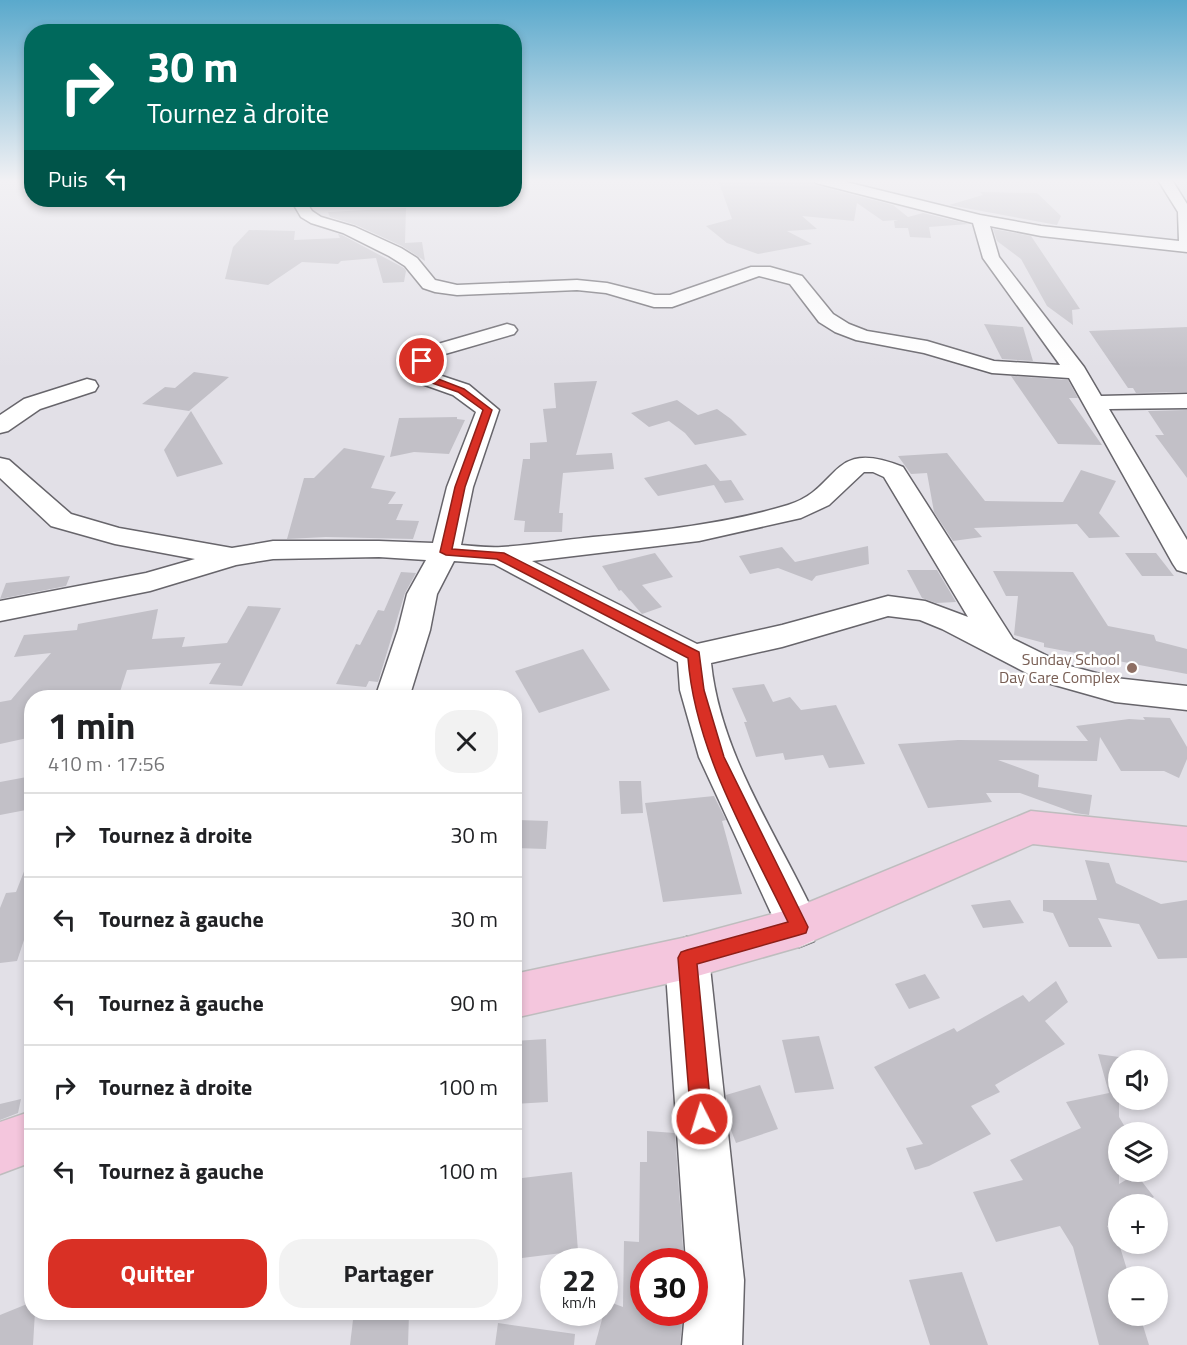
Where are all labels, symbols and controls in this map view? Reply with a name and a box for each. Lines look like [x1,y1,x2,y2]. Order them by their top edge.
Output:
text: 30 m [147,34,239,98]
icon: right [48,48,126,126]
text: Tournez à droite [147,92,329,133]
text: Puis [48,162,88,196]
icon: left [100,162,133,195]
pin [396,335,447,386]
icon: arrive [405,344,438,377]
place label: Sunday School Day Care Complex [999,647,1120,689]
marker: Sunday School Day Care Complex [1125,661,1139,675]
text: 1 min [48,698,135,753]
button: close [435,710,498,773]
text: 410 m · 17:56 [48,748,165,779]
text: Tournez à droite [99,818,252,852]
text: 30 m [450,818,498,852]
icon: right [48,819,81,852]
text: Tournez à gauche [99,902,264,936]
text: 30 m [450,902,498,936]
icon: left [48,903,81,936]
text: Tournez à gauche [99,986,264,1020]
text: 90 m [450,986,498,1020]
icon: left [48,987,81,1020]
map controls [1108,1050,1168,1326]
button: sound [1108,1050,1168,1110]
text: Tournez à droite [99,1070,252,1104]
text: 100 m [438,1070,498,1104]
icon: right [48,1071,81,1104]
position arrow [670,1087,734,1151]
button: layers [1108,1122,1168,1182]
text: Tournez à gauche [99,1154,264,1188]
text: 100 m [438,1154,498,1188]
icon: left [48,1155,81,1188]
button: + [1108,1194,1168,1254]
button: Quitter [48,1239,267,1308]
button: Partager [279,1239,498,1308]
speed limit sign: 30 [630,1248,708,1326]
text: 22 [562,1257,596,1303]
button: − [1108,1266,1168,1326]
text: km/h [562,1291,596,1314]

